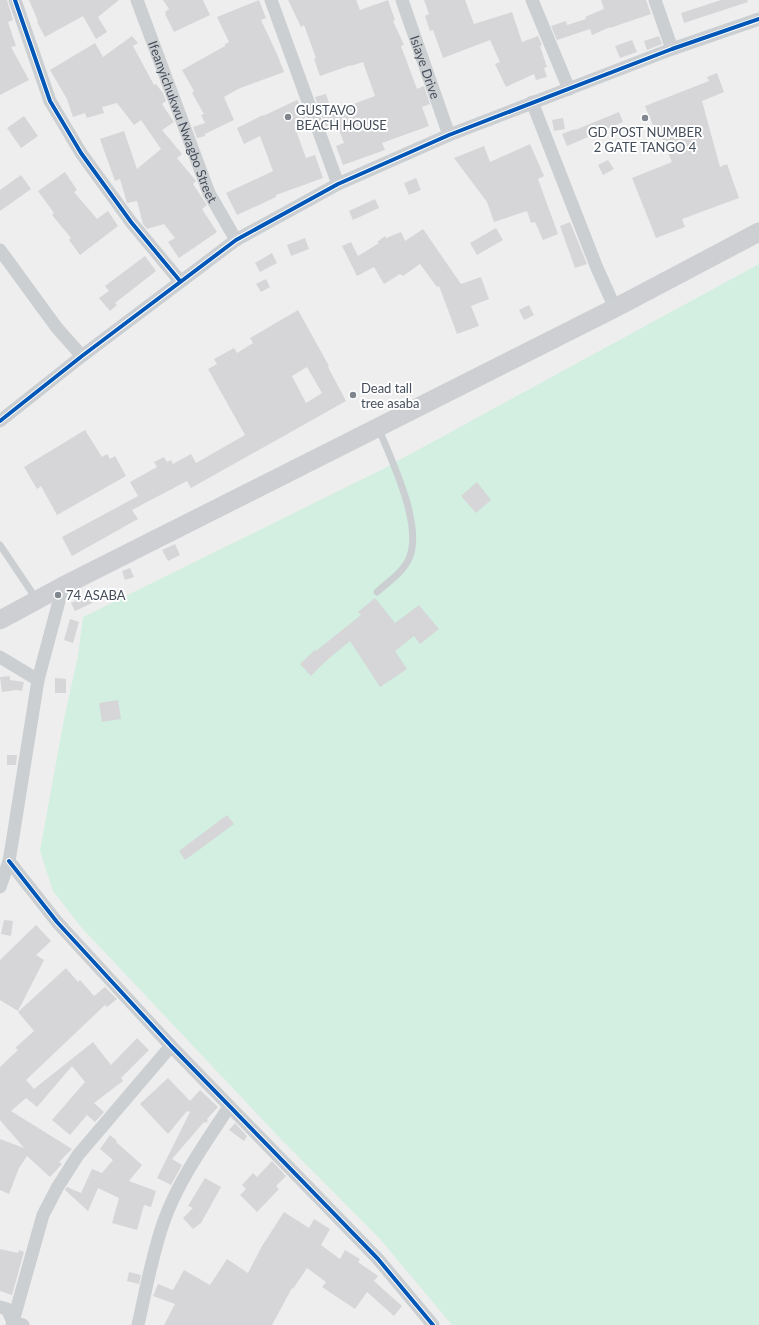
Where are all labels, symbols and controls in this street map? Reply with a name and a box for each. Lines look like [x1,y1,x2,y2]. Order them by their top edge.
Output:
street label: Isiaye Drive [407,33,444,101]
street label: Ifeanyichukwu Nwagbo Street [145,39,221,206]
place label: GUSTAVO BEACH HOUSE [296,102,387,133]
marker: GUSTAVO BEACH HOUSE [283,112,293,122]
marker: GD POST NUMBER 2 GATE TANGO 4 [640,113,650,123]
place label: GD POST NUMBER 2 GATE TANGO 4 [588,124,703,155]
place label: Dead tall tree asaba [361,380,419,411]
marker: Dead tall tree asaba [348,390,358,400]
place label: 74 ASABA [66,587,126,603]
marker: 74 ASABA [53,590,63,600]

